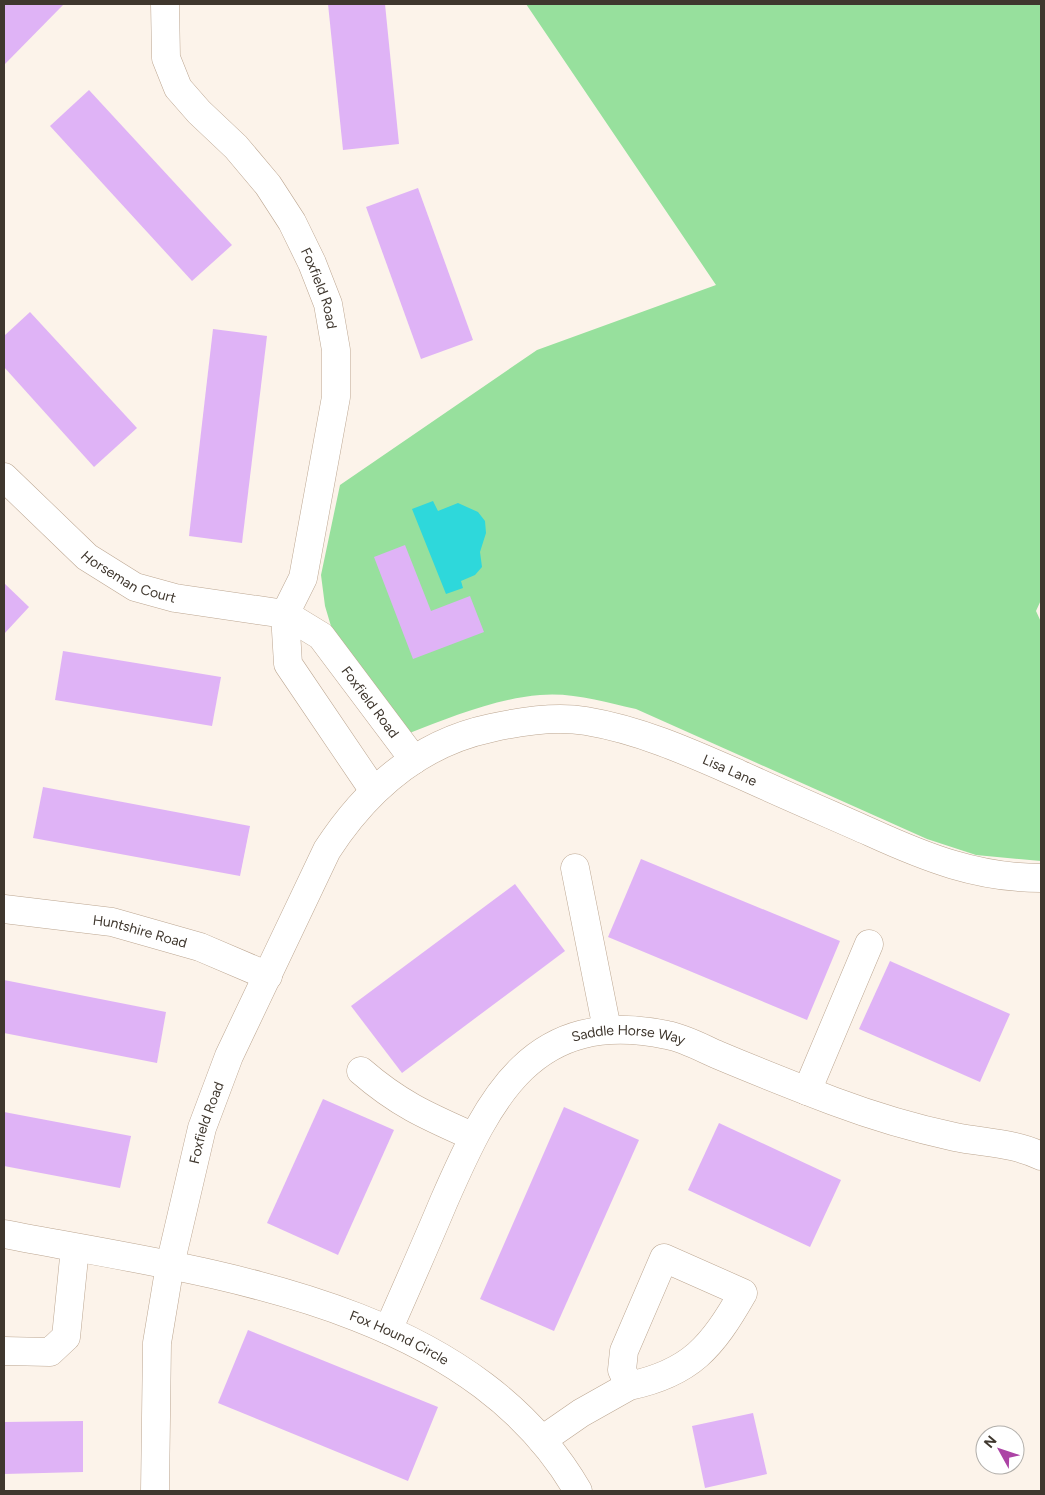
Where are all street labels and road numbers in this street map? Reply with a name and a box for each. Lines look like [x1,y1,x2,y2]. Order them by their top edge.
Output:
street label: Foxfield Road [297,245,340,330]
street label: Horseman Court [77,548,178,607]
street label: Foxfield Road [338,663,402,741]
street label: Lisa Lane [700,751,760,790]
street label: Huntshire Road [92,912,189,952]
street label: Saddle Horse Way [570,1022,688,1049]
street label: Foxfield Road [186,1079,228,1166]
street label: Fox Hound Circle [347,1307,452,1369]

